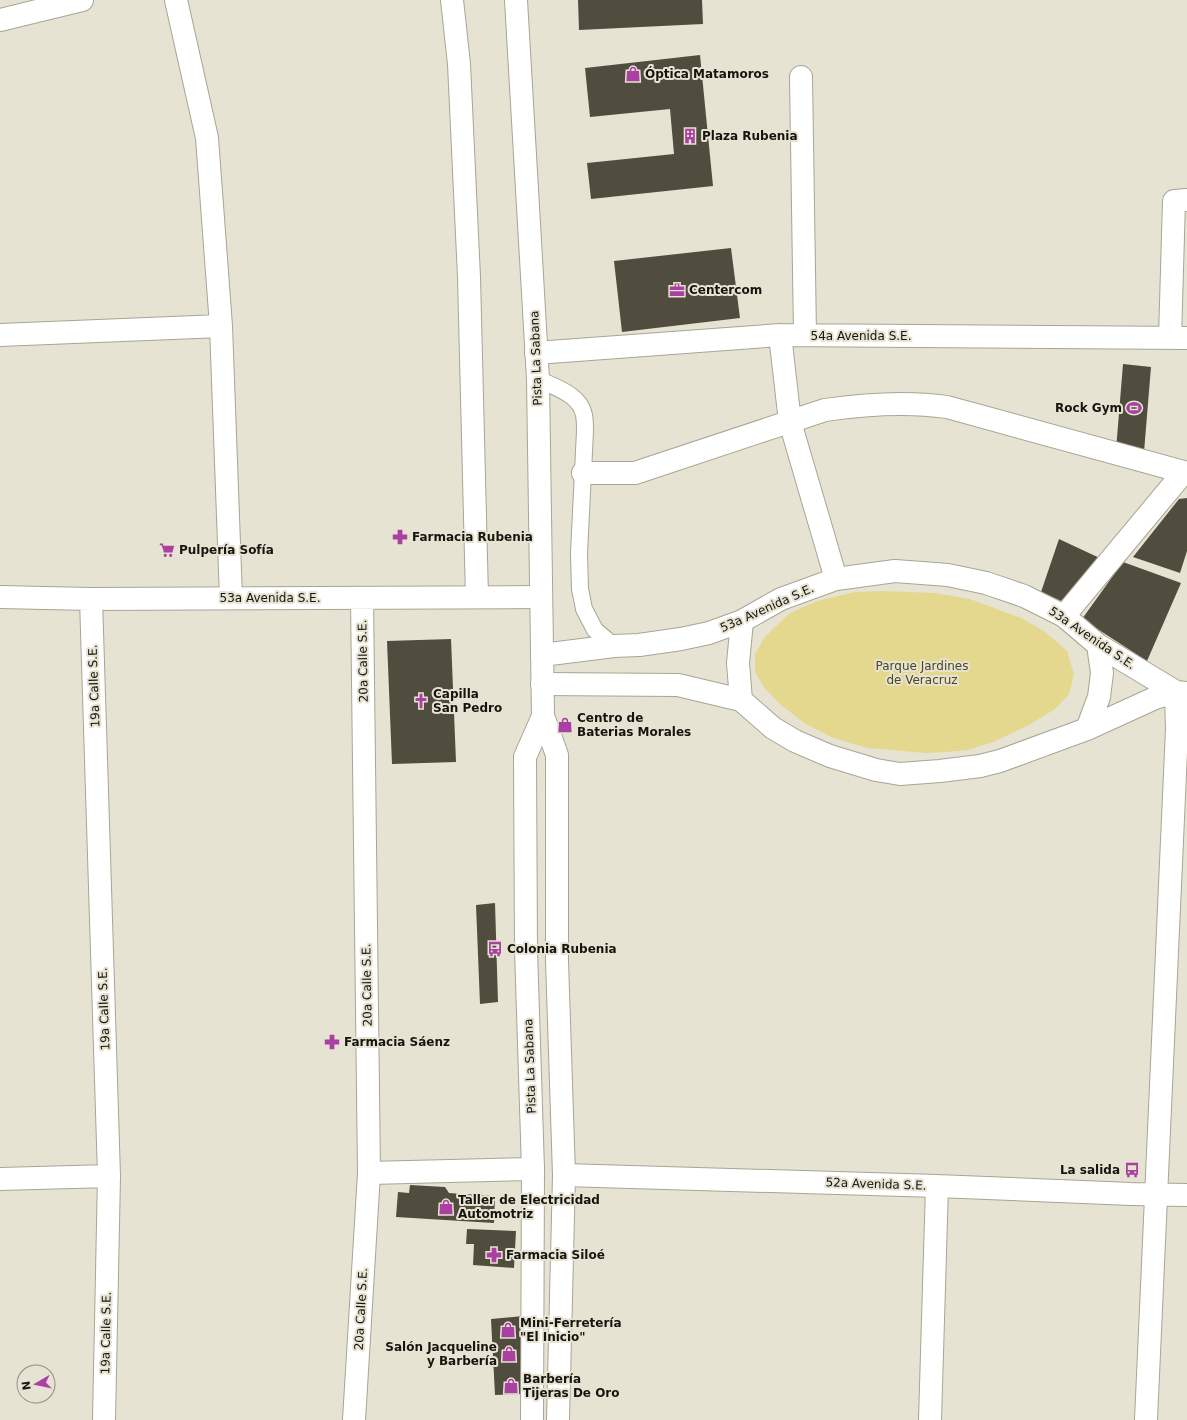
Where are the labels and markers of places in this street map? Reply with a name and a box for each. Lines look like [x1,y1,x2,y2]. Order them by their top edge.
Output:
shop icon: Óptica Matamoros [624,65,642,83]
place label: Óptica Matamoros [645,66,769,81]
building icon: Plaza Rubenia [681,127,699,145]
place label: Plaza Rubenia [702,129,798,143]
office icon: Centercom [668,281,686,299]
place label: Centercom [689,283,762,297]
sports icon: Rock Gym [1125,399,1143,417]
place label: Rock Gym [1055,401,1122,415]
pharmacy icon: Farmacia Rubenia [391,528,409,546]
place label: Farmacia Rubenia [412,530,533,544]
supermarket icon: Pulpería Sofía [158,541,176,559]
place label: Pulpería Sofía [179,543,274,557]
place label: Capilla San Pedro [433,687,502,715]
church icon: Capilla San Pedro [412,692,430,710]
place label: Centro de Baterias Morales [577,711,691,739]
shop icon: Centro de Baterias Morales [556,716,574,734]
bus stop icon: Colonia Rubenia [486,940,504,958]
place label: Colonia Rubenia [507,942,617,956]
pharmacy icon: Farmacia Sáenz [323,1033,341,1051]
place label: Farmacia Sáenz [344,1035,450,1049]
bus stop icon: La salida [1123,1161,1141,1179]
place label: La salida [1060,1163,1120,1177]
place label: Taller de Electricidad Automotriz [458,1193,600,1221]
shop icon: Taller de Electricidad Automotriz [437,1198,455,1216]
pharmacy icon: Farmacia Siloé [485,1246,503,1264]
place label: Farmacia Siloé [506,1248,605,1262]
place label: Mini-Ferretería "El Inicio" [520,1316,622,1344]
shop icon: Mini-Ferretería "El Inicio" [499,1321,517,1339]
place label: Salón Jacqueline y Barbería [385,1340,497,1368]
shop icon: Salón Jacqueline y Barbería [500,1345,518,1363]
place label: Barbería Tijeras De Oro [523,1372,620,1400]
shop icon: Barbería Tijeras De Oro [502,1377,520,1395]

